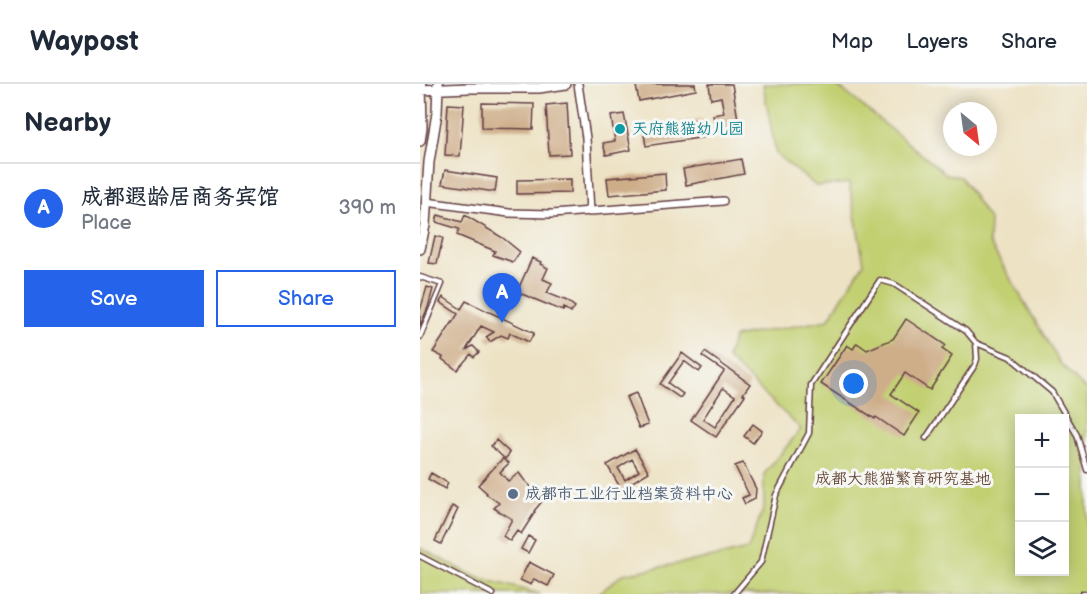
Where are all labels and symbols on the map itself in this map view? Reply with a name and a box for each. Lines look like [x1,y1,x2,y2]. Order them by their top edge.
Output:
north arrow [943,102,997,156]
place label: 天府熊猫幼儿园 [632,120,744,139]
marker: 天府熊猫幼儿园 [613,122,627,136]
pin: A [482,274,521,323]
your location [839,369,868,398]
park label: 成都大熊猫繁育研究基地 [815,470,991,489]
place label: 成都市工业行业档案资料中心 [525,485,733,504]
marker: 成都市工业行业档案资料中心 [506,487,520,501]

